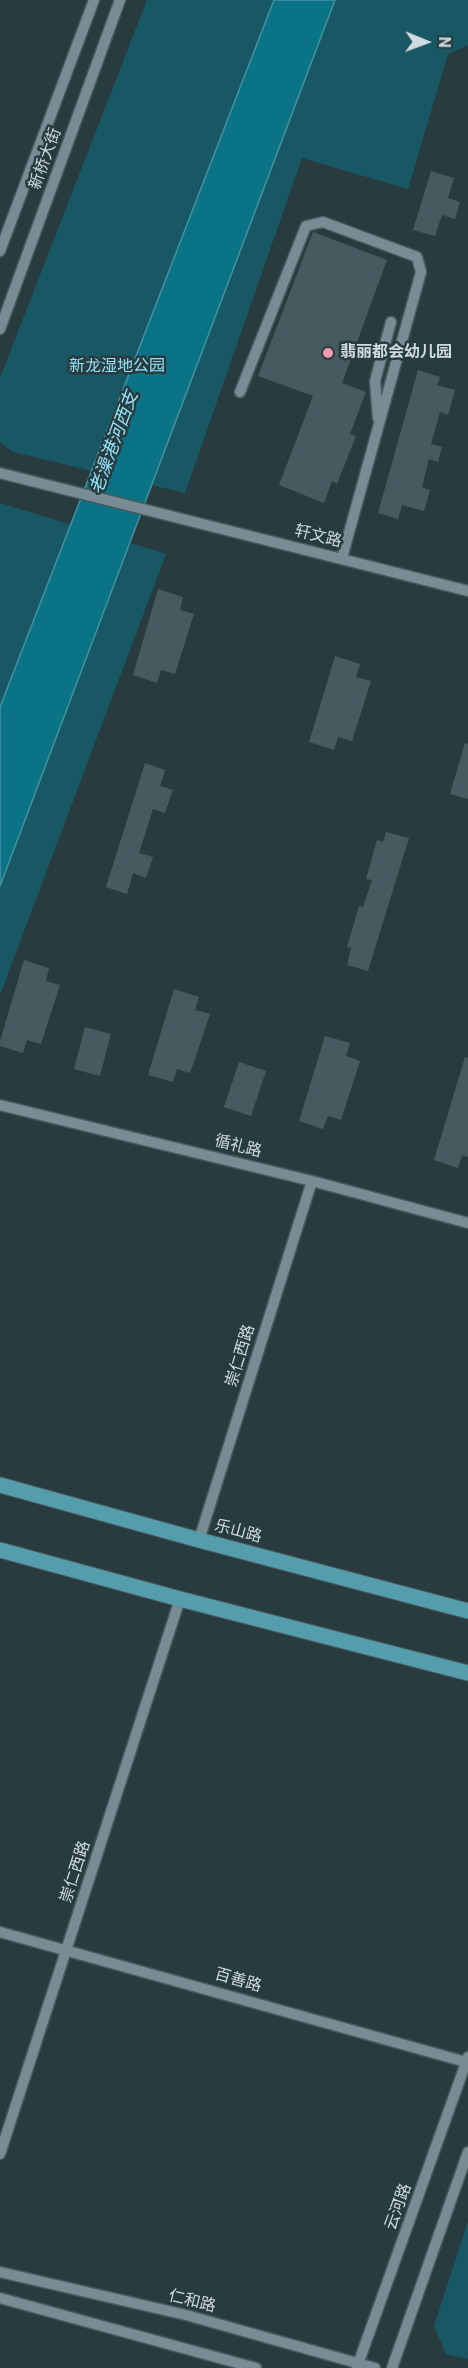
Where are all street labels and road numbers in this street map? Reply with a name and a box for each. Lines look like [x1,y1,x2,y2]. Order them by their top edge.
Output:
street label: 新桥大街 [26,126,66,192]
street label: 轩文路 [292,522,344,552]
street label: 循礼路 [212,1132,264,1162]
street label: 崇仁西路 [222,1323,260,1389]
street label: 乐山路 [212,1517,264,1547]
street label: 崇仁西路 [57,1839,95,1905]
street label: 百善路 [212,1965,264,1997]
street label: 云河路 [382,2181,416,2233]
street label: 仁和路 [166,2287,218,2317]

